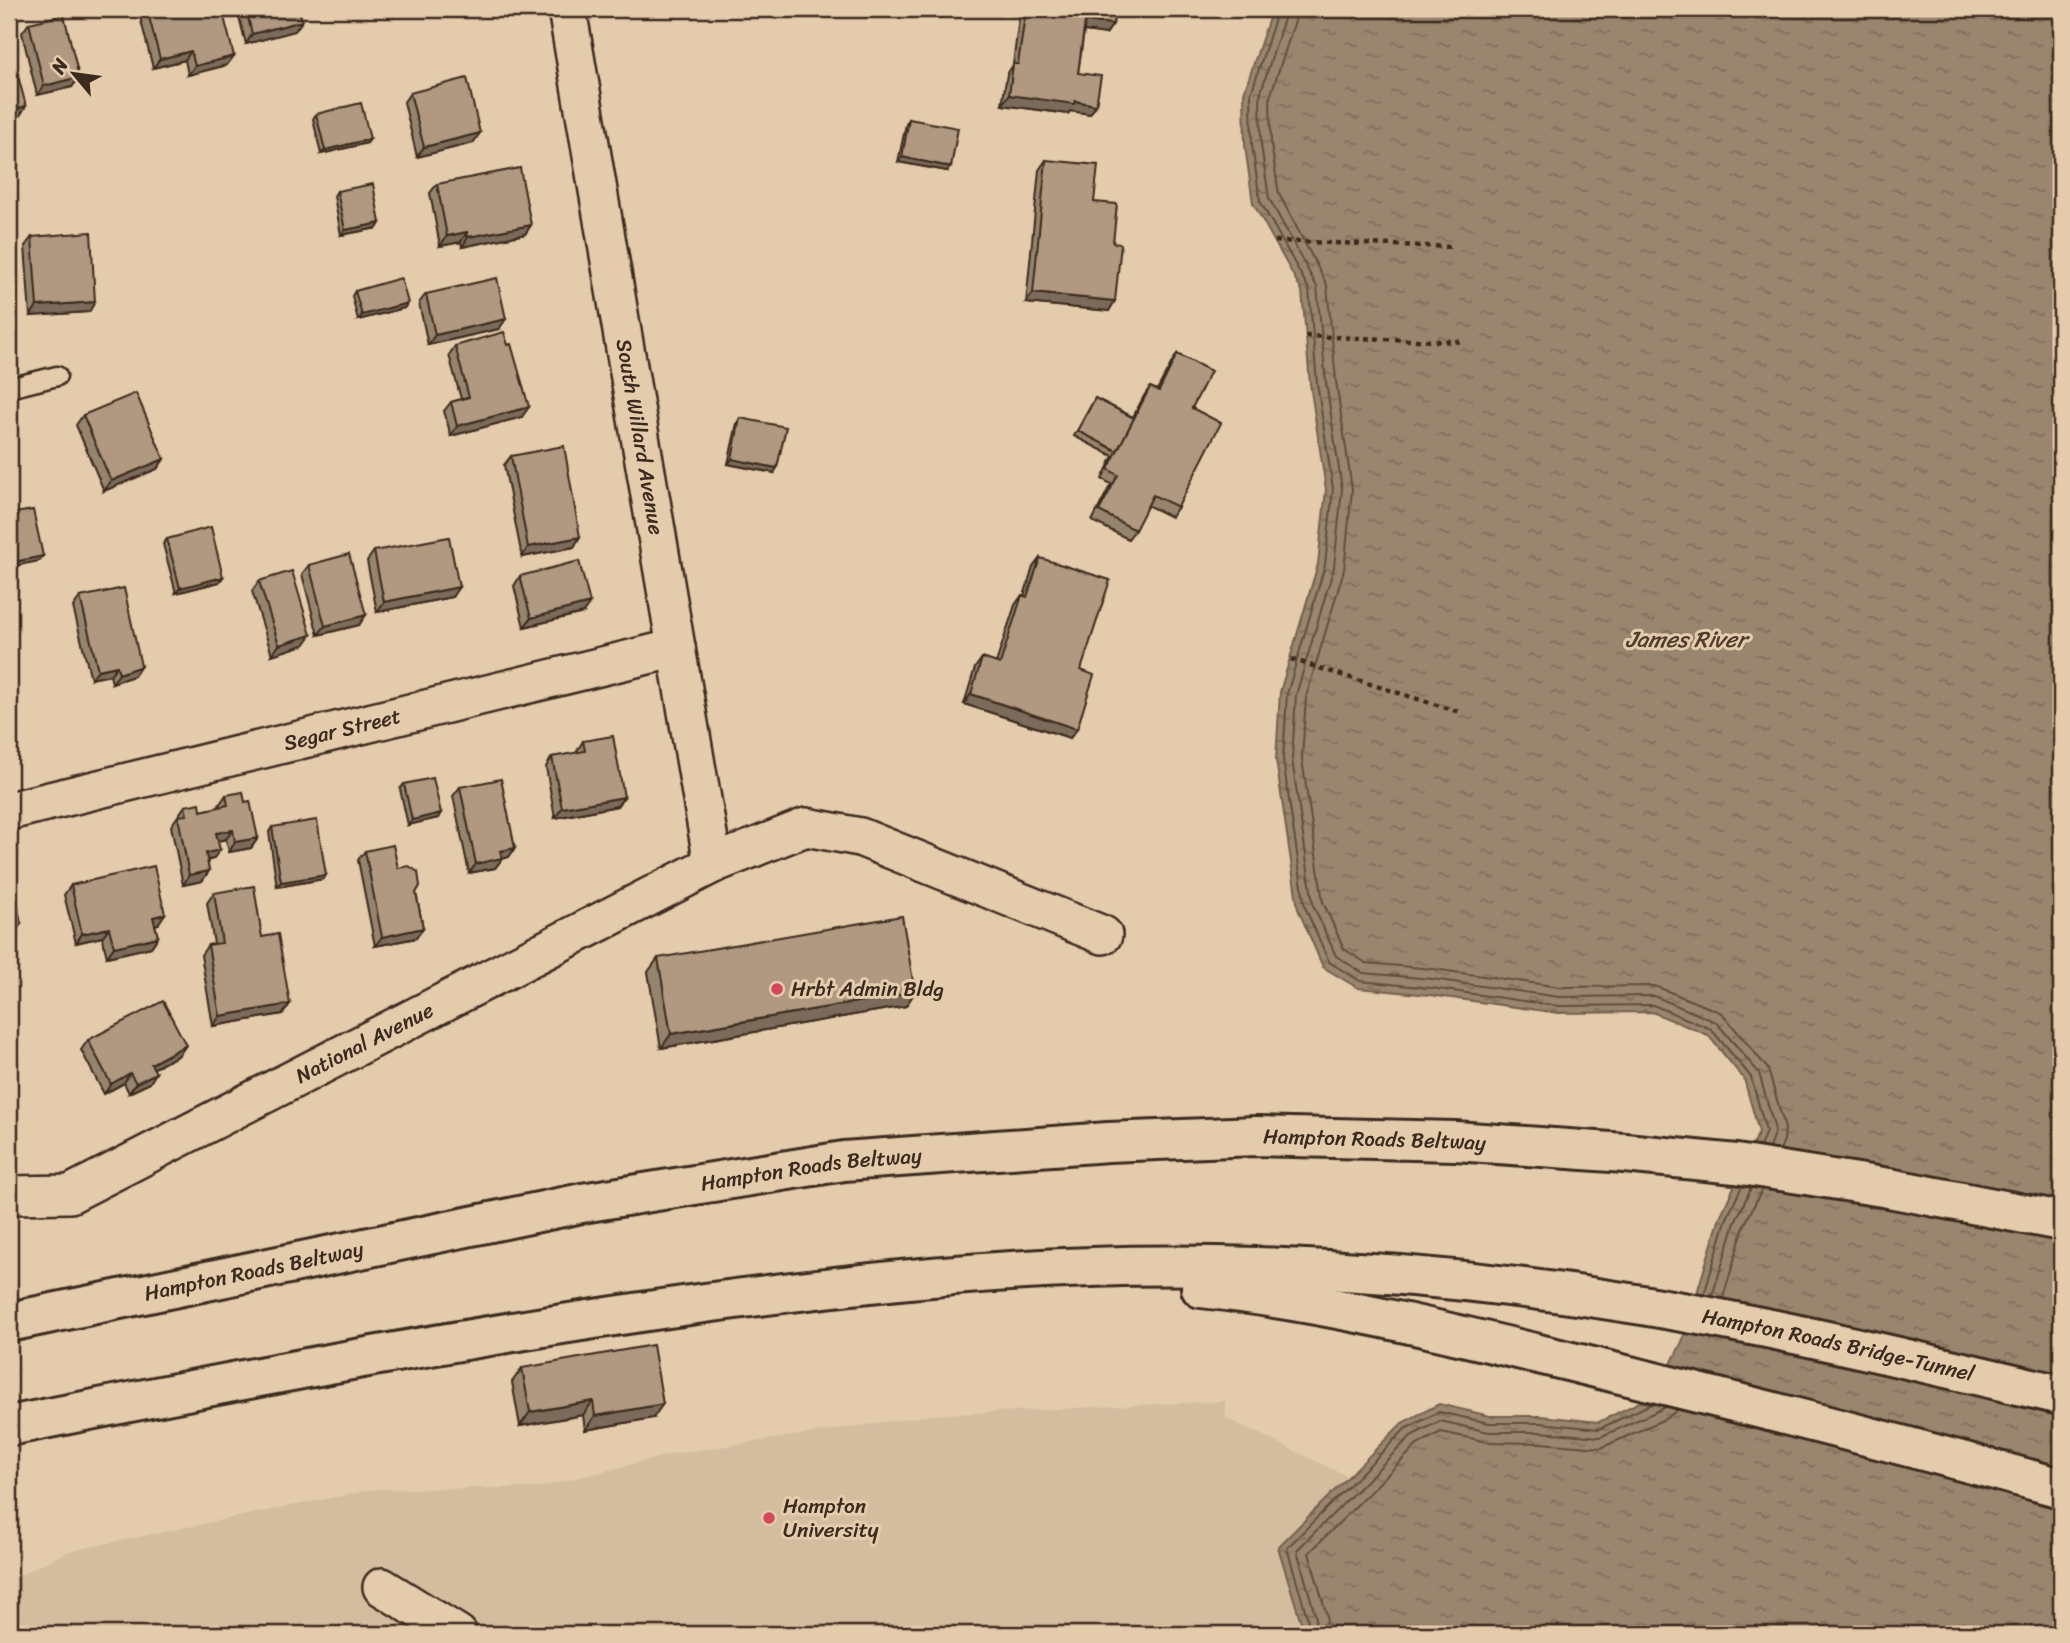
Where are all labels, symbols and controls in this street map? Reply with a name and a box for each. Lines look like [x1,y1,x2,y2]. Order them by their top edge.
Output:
north arrow [38,38,108,108]
text: N [41,52,78,81]
street label: South Willard Avenue [605,336,676,538]
water label: James River [1626,619,1751,660]
street label: Segar Street [280,697,405,762]
place label: Hrbt Admin Bldg [791,970,944,1008]
marker: Hrbt Admin Bldg [769,981,785,997]
street label: National Avenue [288,991,441,1094]
street label: Hampton Roads Beltway [1263,1117,1487,1162]
street label: Hampton Roads Beltway [698,1136,923,1203]
street label: Hampton Roads Beltway [141,1230,367,1312]
street label: Hampton Roads Bridge-Tunnel [1699,1297,1979,1393]
place label: Hampton University [783,1487,879,1549]
marker: Hampton University [761,1510,777,1526]

